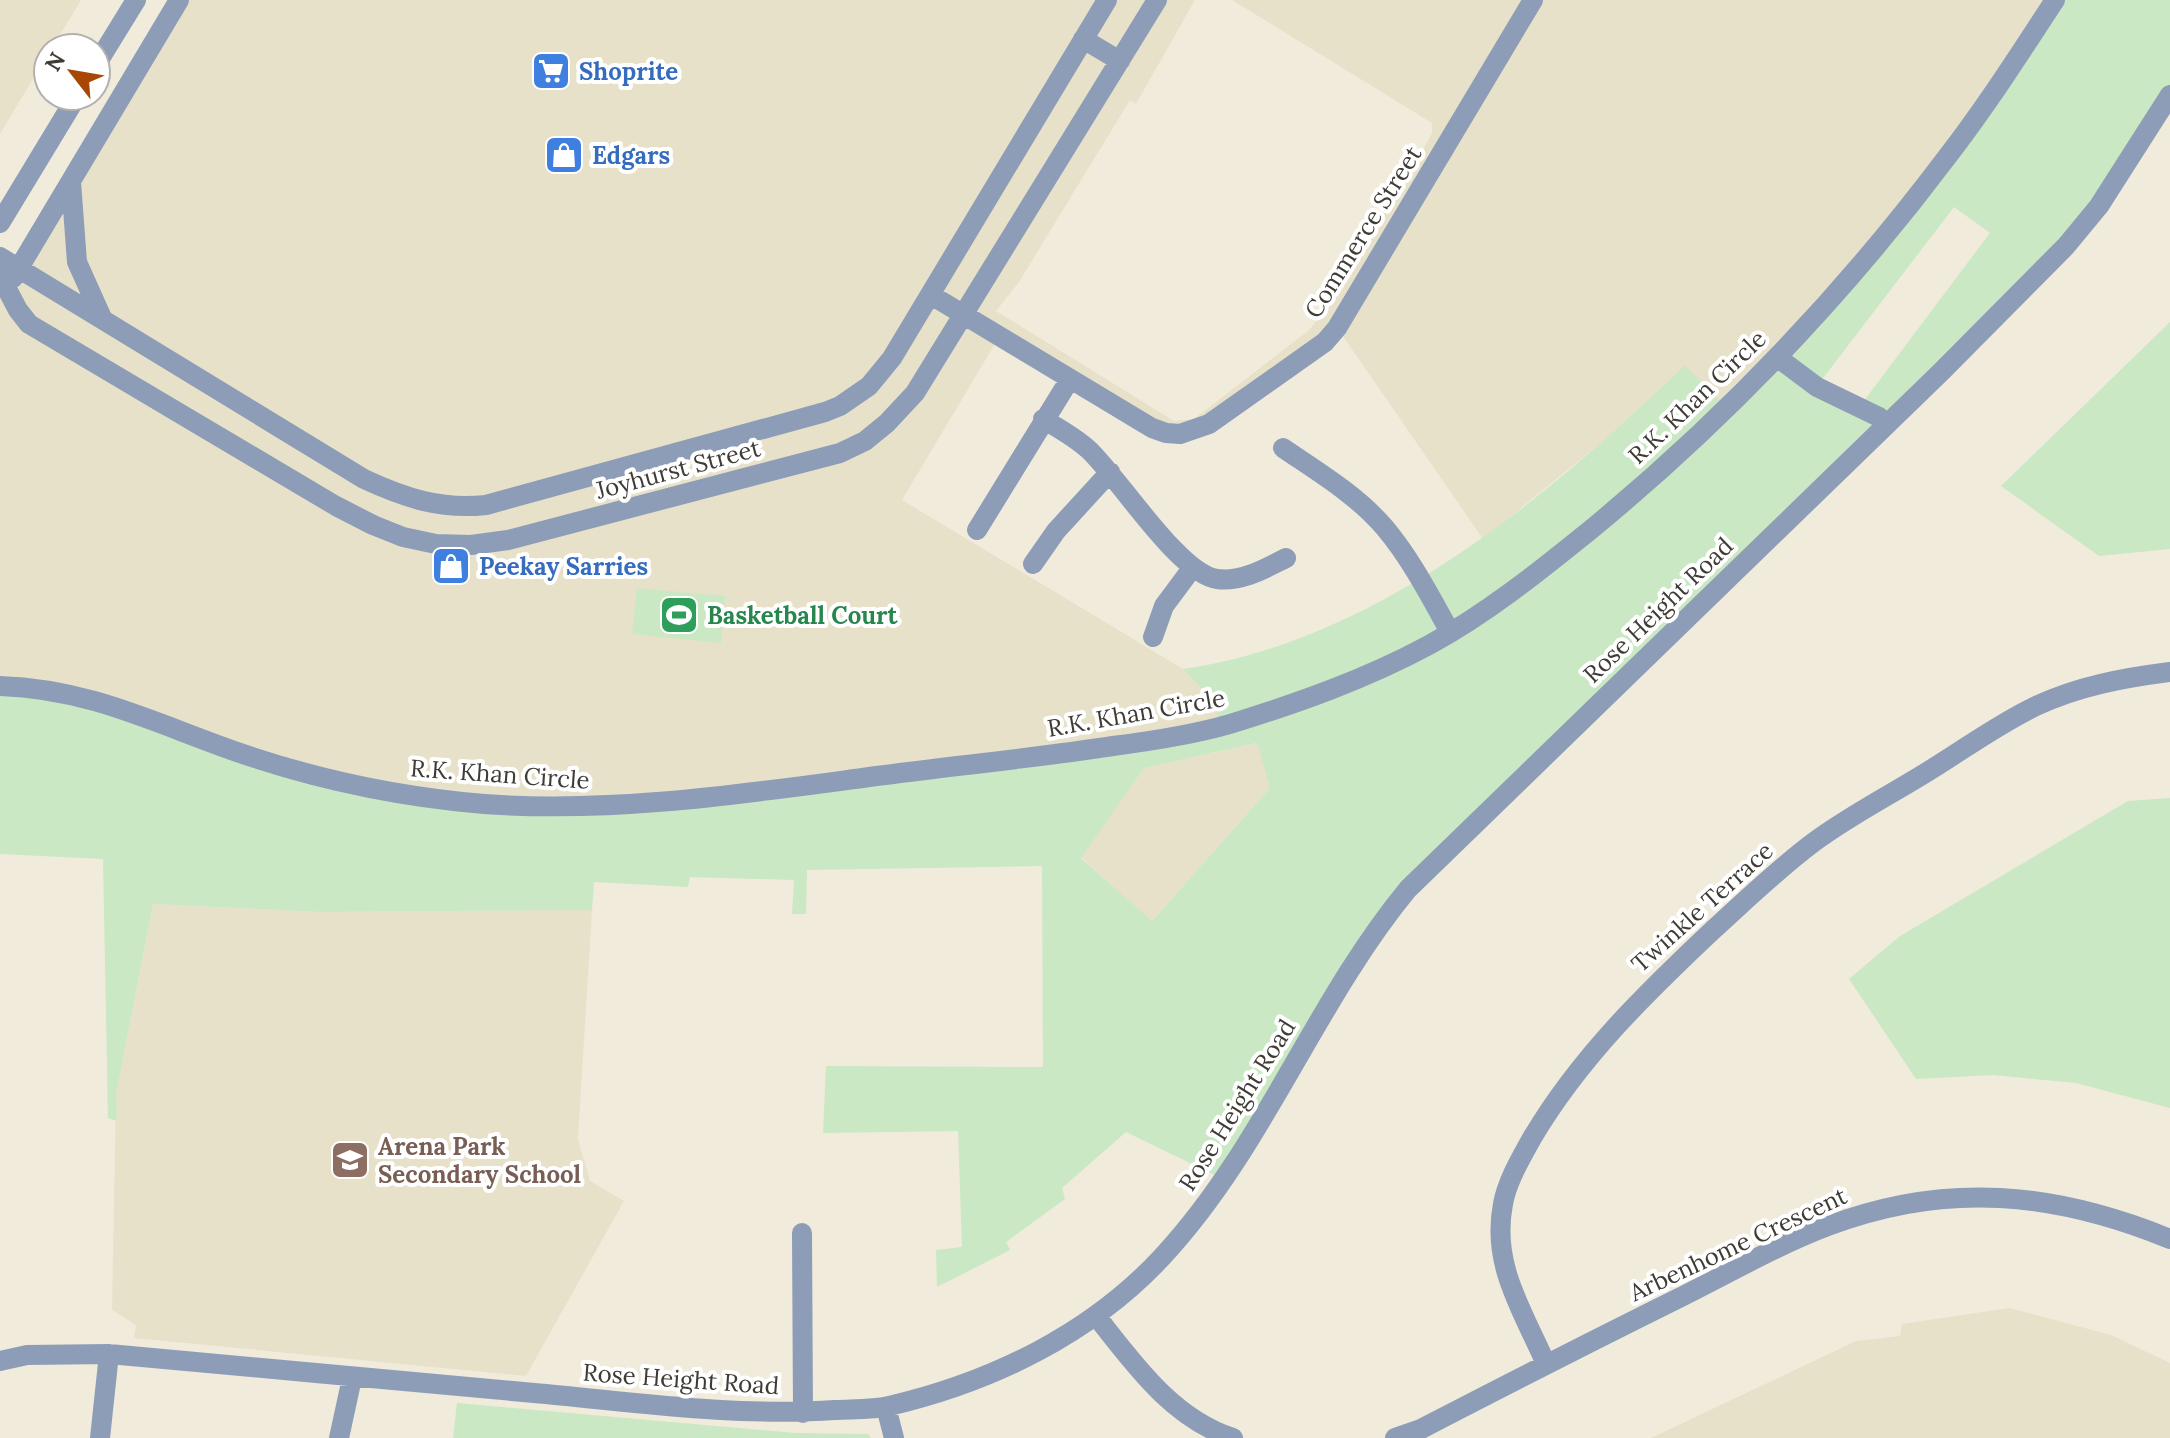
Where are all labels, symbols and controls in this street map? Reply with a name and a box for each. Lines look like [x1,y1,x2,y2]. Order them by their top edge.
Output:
north arrow [32,32,112,112]
text: N [38,47,71,76]
supermarket icon: Shoprite [530,50,572,92]
place label: Shoprite [579,56,678,87]
shop icon: Edgars [543,134,585,176]
place label: Edgars [592,140,670,171]
street label: Commerce Street [1298,140,1429,324]
street label: R.K. Khan Circle [1622,323,1772,471]
street label: Joyhurst Street [591,432,764,506]
street label: Rose Height Road [1577,531,1739,689]
shop icon: Peekay Sarries [430,545,472,587]
place label: Peekay Sarries [479,551,648,582]
sports icon: Basketball Court [658,594,700,636]
place label: Basketball Court [707,600,899,631]
street label: R.K. Khan Circle [1045,682,1227,744]
street label: R.K. Khan Circle [409,752,591,796]
street label: Twinkle Terrace [1625,835,1779,979]
street label: Rose Height Road [1172,1013,1302,1197]
place label: Arena Park Secondary School [378,1131,581,1190]
school or university icon: Arena Park Secondary School [329,1139,371,1181]
street label: Arbenhome Crescent [1623,1180,1852,1308]
street label: Rose Height Road [582,1357,780,1401]

